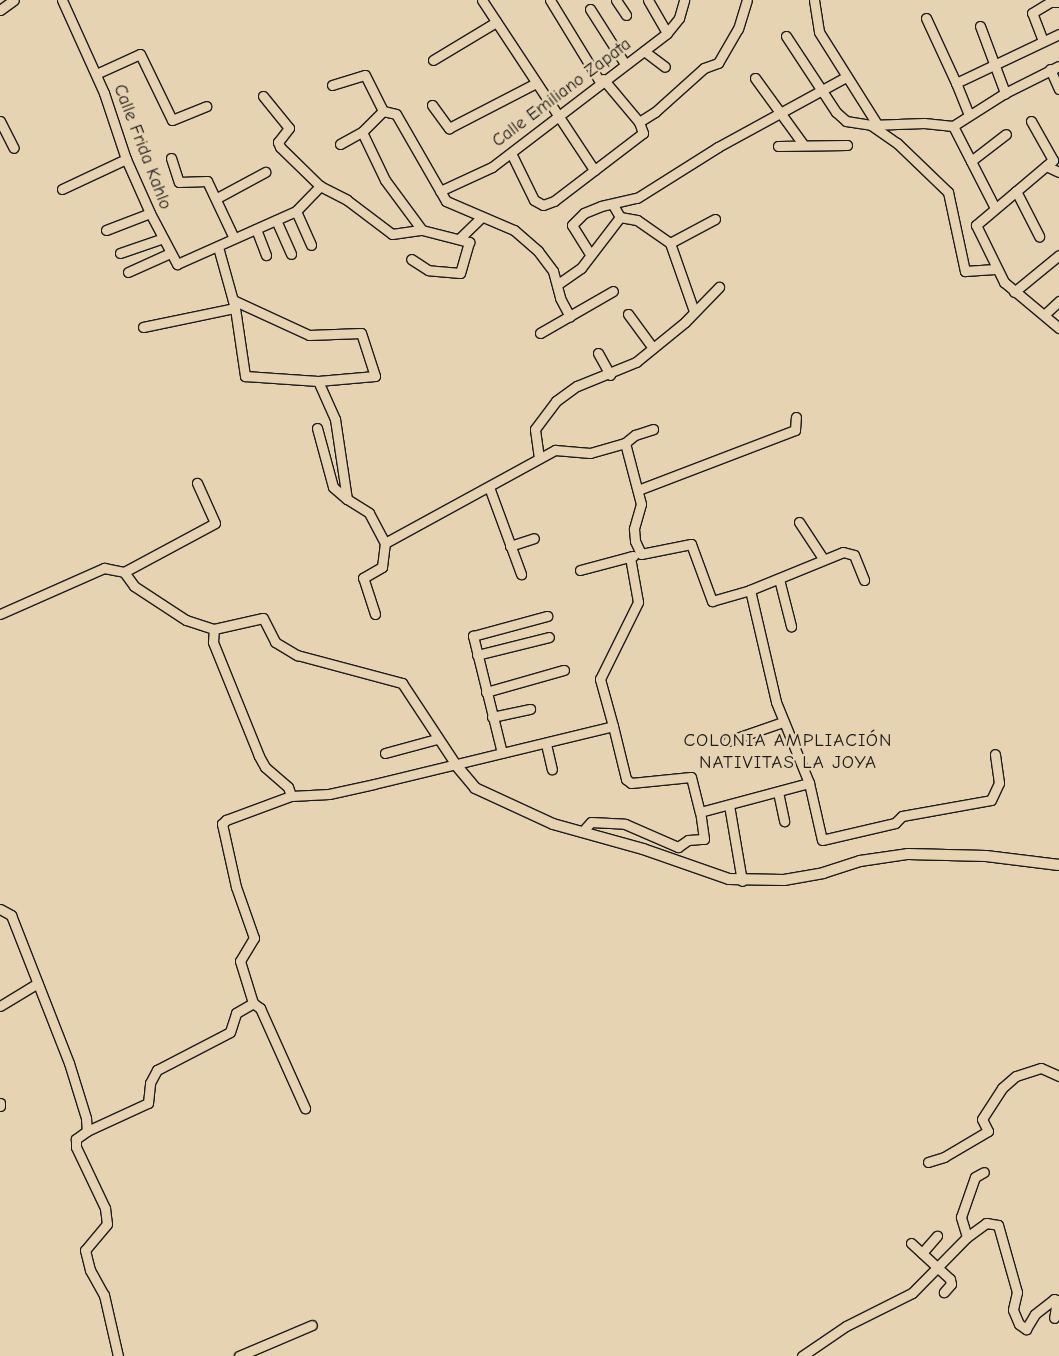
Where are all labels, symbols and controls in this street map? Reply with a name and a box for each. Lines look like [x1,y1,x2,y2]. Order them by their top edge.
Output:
street label: Calle Emiliano Zapata [488,34,636,152]
street label: Calle Frida Kahlo [108,81,176,213]
district label: COLONIA AMPLIACIÓN NATIVITAS LA JOYA [681,730,895,774]

